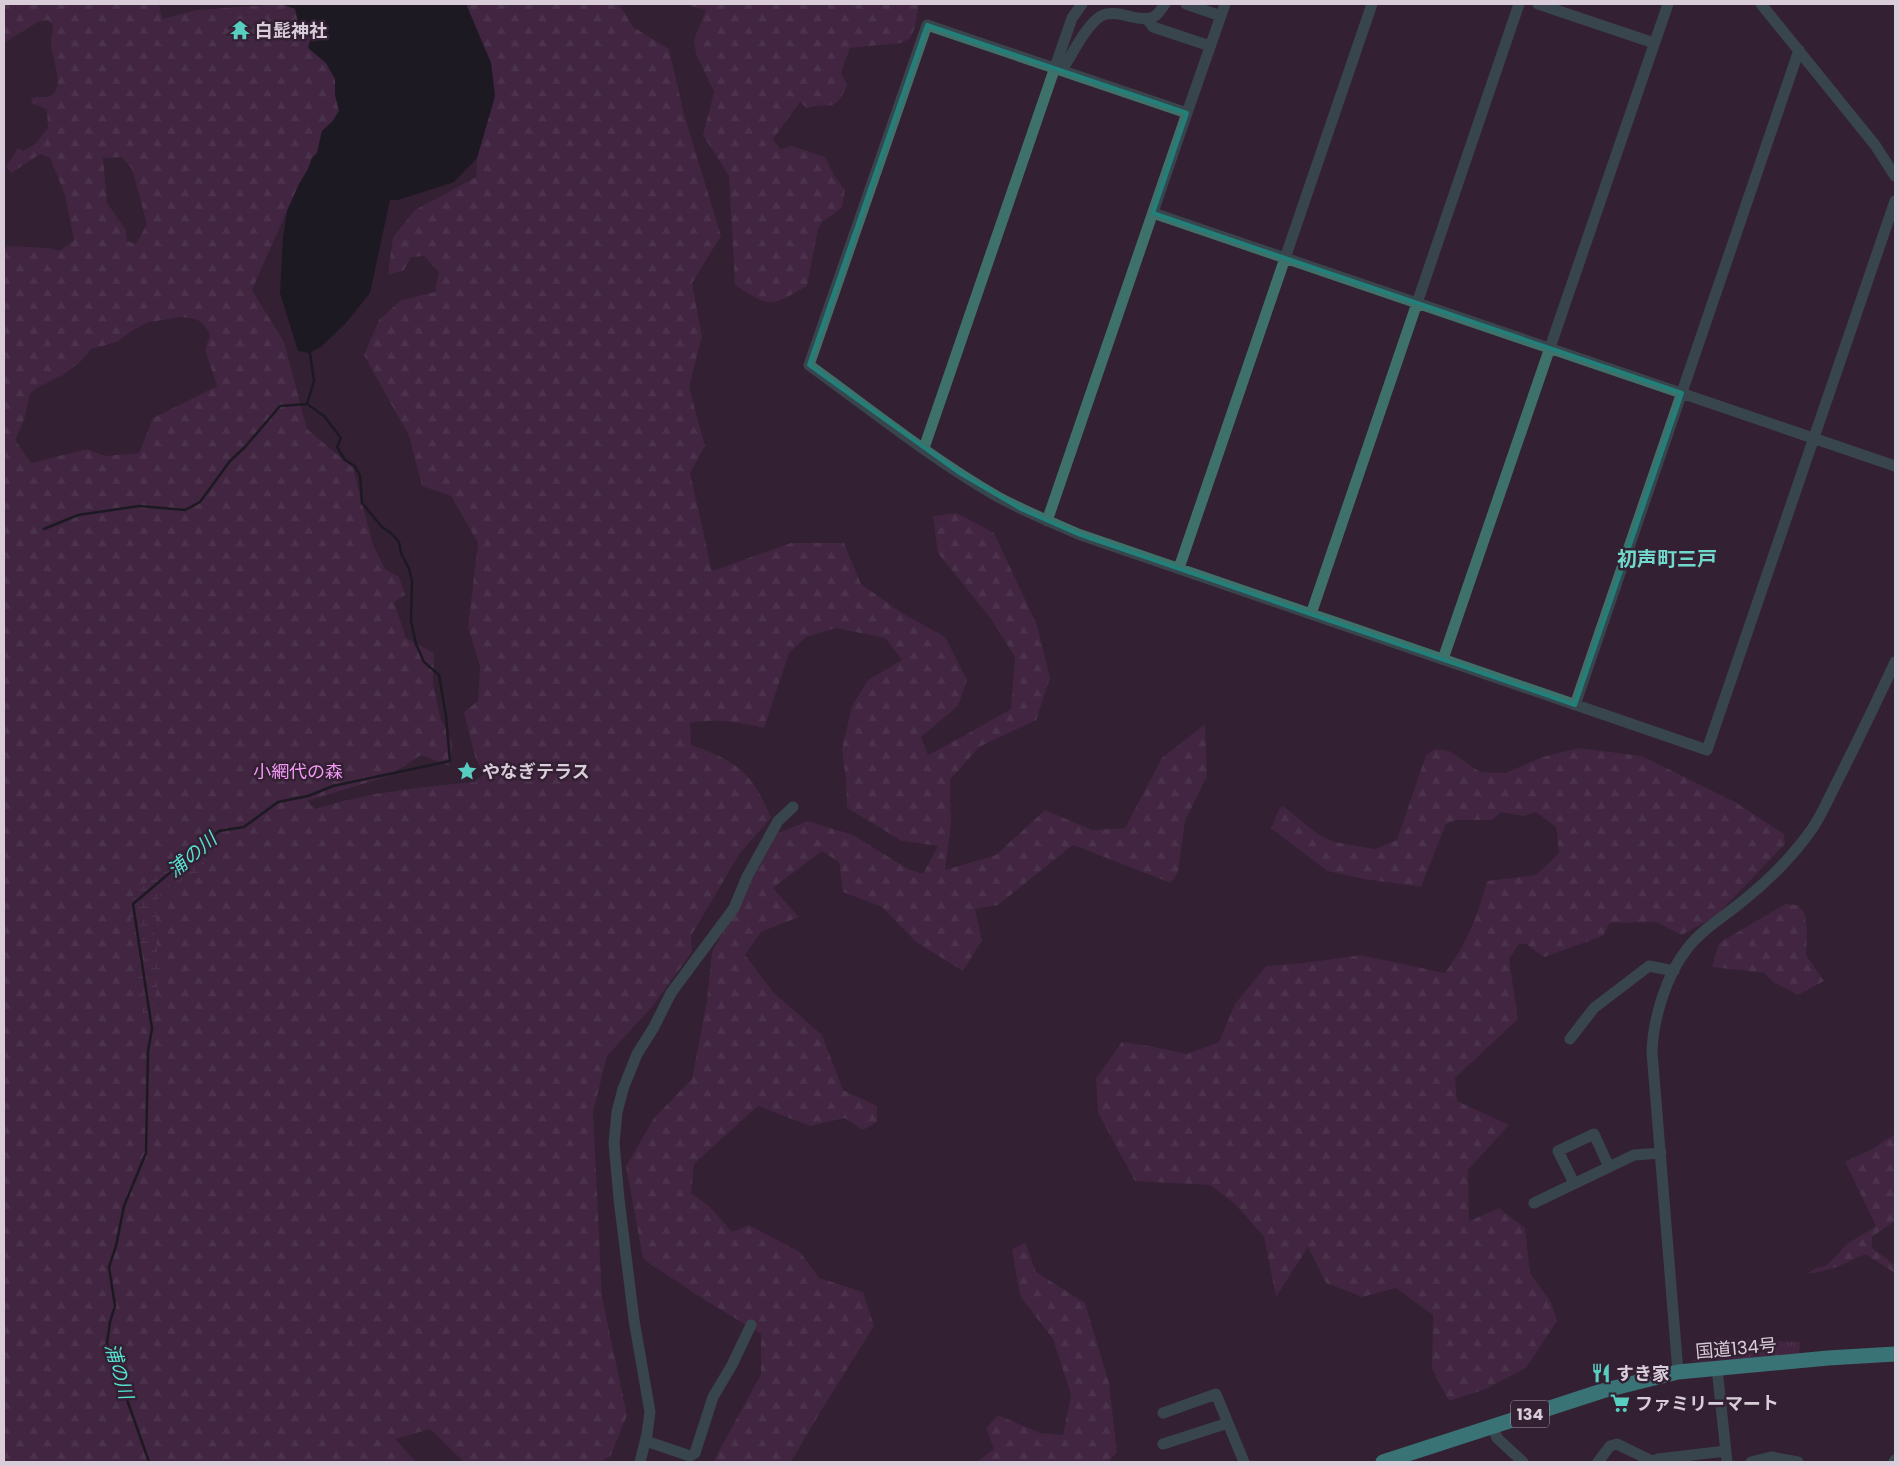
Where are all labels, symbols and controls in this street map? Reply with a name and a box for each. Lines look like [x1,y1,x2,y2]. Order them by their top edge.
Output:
place label: 白髭神社 [255,18,327,43]
temple icon: 白髭神社 [229,19,251,41]
district label: 初声町三戸 [1617,545,1717,573]
park label: 小網代の森 [253,759,343,784]
place label: やなぎテラス [482,759,590,784]
place icon: やなぎテラス [456,760,478,782]
water label: 浦の川 [161,825,224,884]
street label: 国道134号 [1694,1332,1778,1364]
water label: 浦の川 [98,1340,140,1404]
place label: すき家 [1616,1361,1670,1386]
restaurant icon: すき家 [1590,1362,1612,1384]
place label: ファミリーマート [1635,1391,1779,1416]
supermarket icon: ファミリーマート [1609,1392,1631,1414]
road number: 134 [1511,1400,1549,1428]

